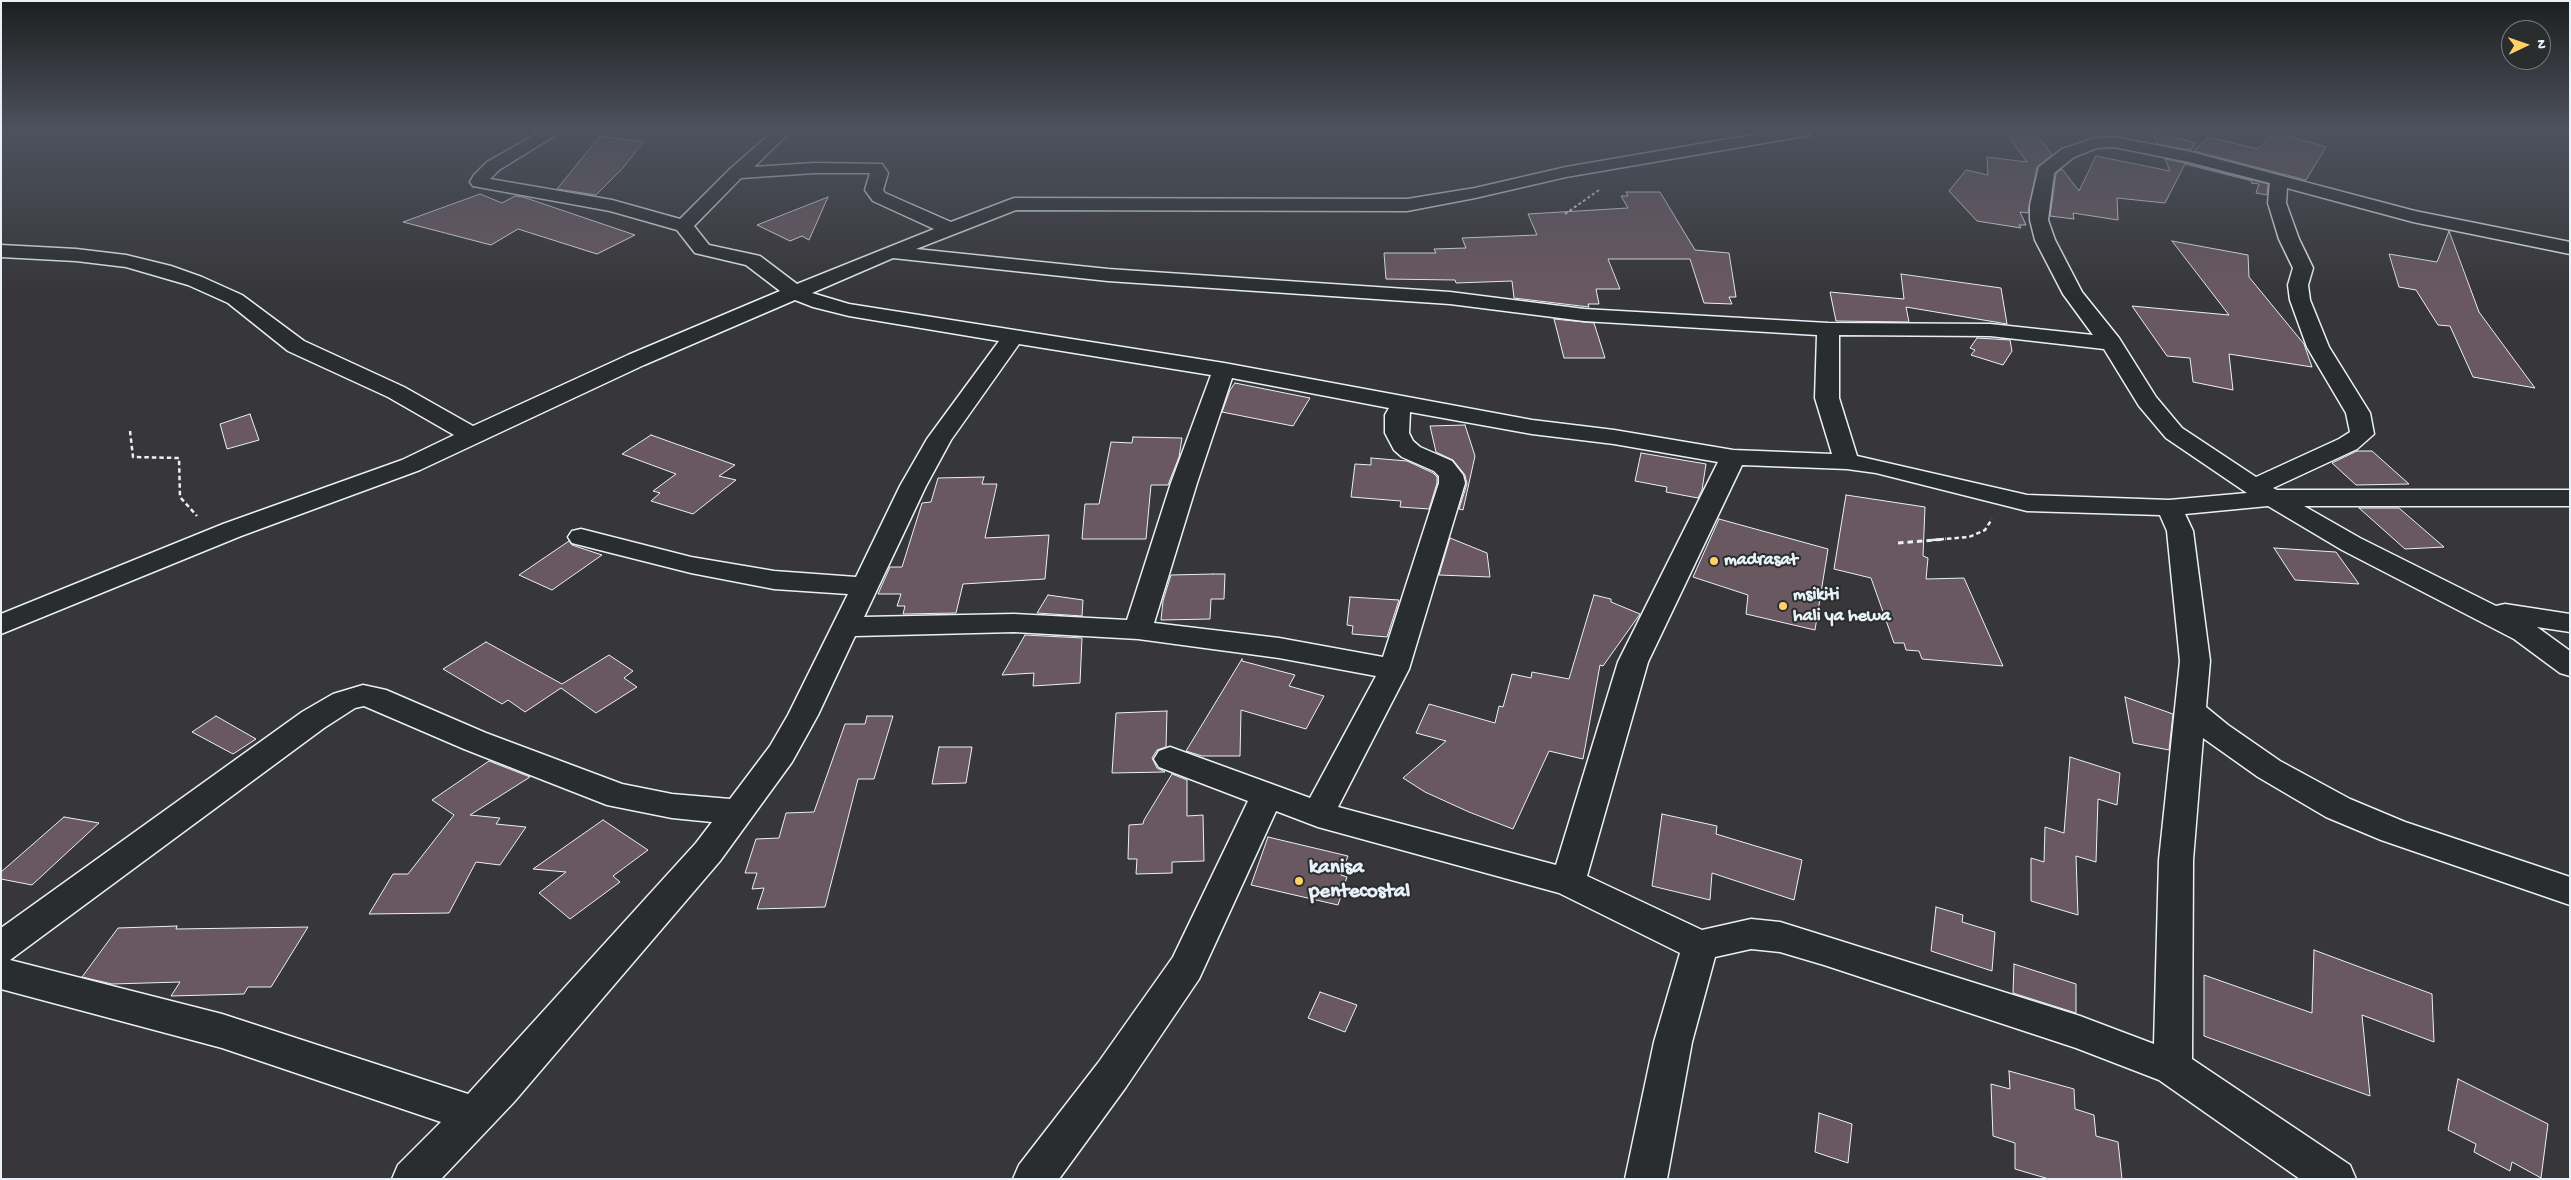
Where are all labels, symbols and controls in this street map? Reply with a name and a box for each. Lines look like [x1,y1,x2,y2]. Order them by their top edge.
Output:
north arrow [2501,20,2551,70]
text: N [2532,39,2549,49]
place label: madrasat [1724,550,1798,572]
marker: madrasat [1708,555,1720,567]
place label: msikiti hali ya hewa [1793,585,1891,628]
marker: msikiti hali ya hewa [1777,600,1789,612]
place label: kanisa pentecostal [1309,856,1410,906]
marker: kanisa pentecostal [1293,875,1305,887]

